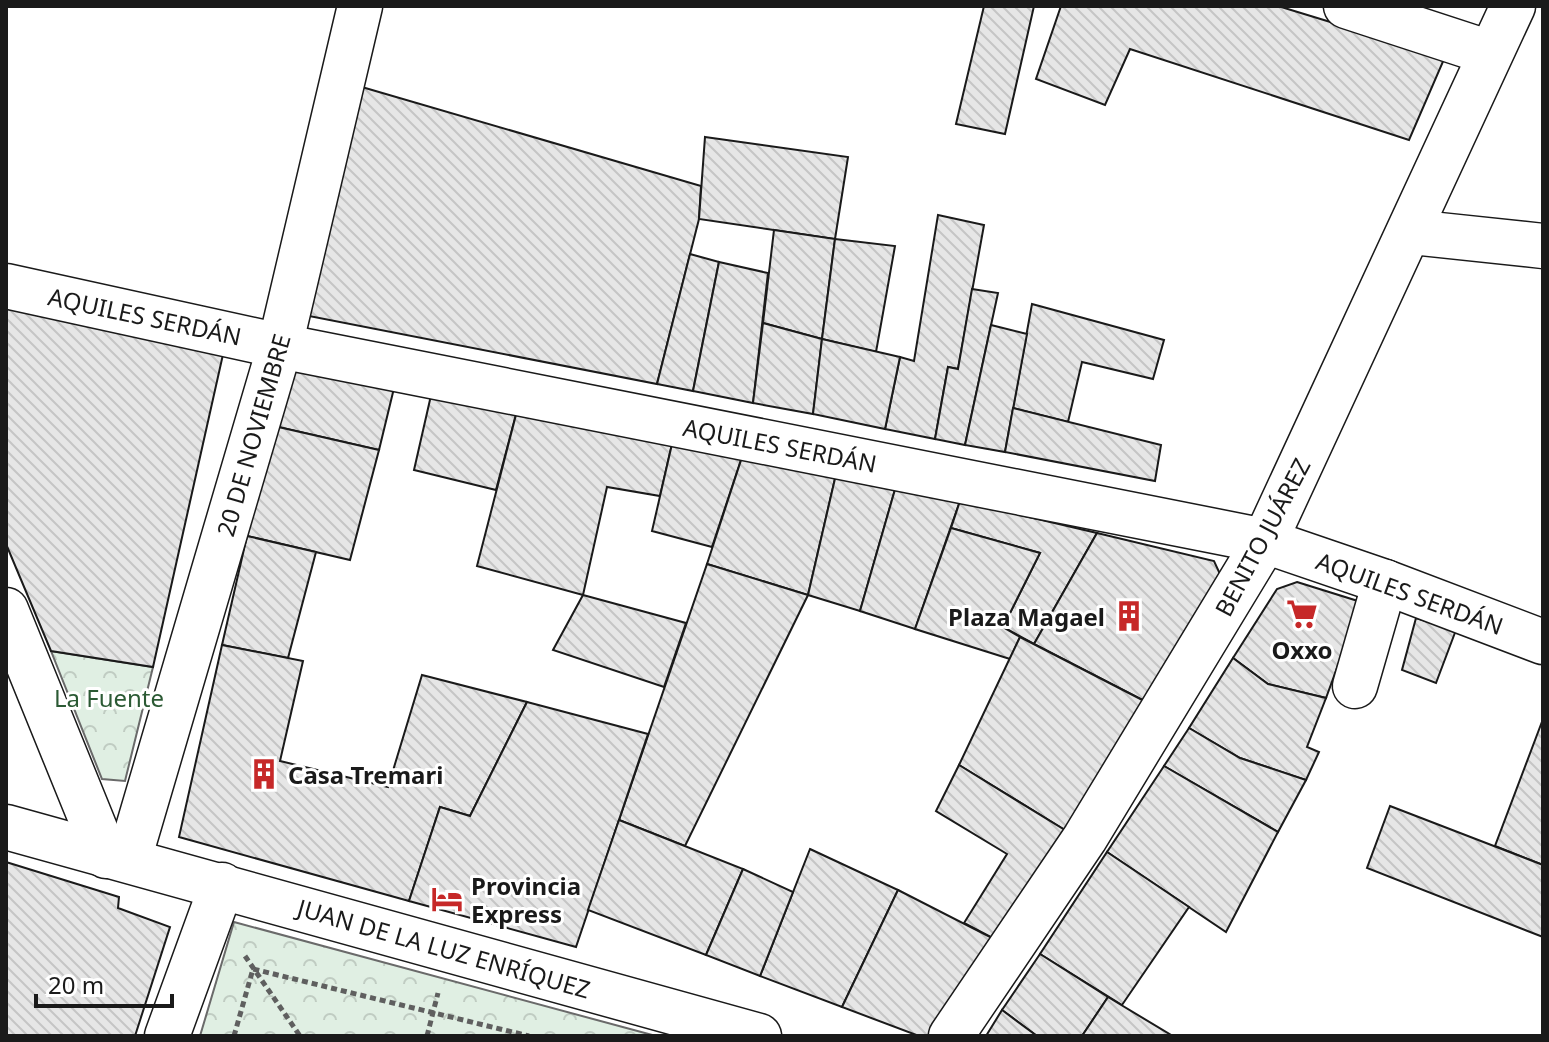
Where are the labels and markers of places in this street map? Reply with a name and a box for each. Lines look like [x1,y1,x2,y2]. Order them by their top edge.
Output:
supermarket icon: Oxxo [1285,597,1319,631]
building icon: Plaza Magael [1112,599,1146,633]
place label: Plaza Magael [948,600,1105,633]
place label: Oxxo [1271,633,1333,666]
building icon: Casa Tremari [247,757,281,791]
place label: Casa Tremari [288,758,443,791]
place label: Provincia Express [471,869,581,930]
hotel icon: Provincia Express [430,882,464,916]

